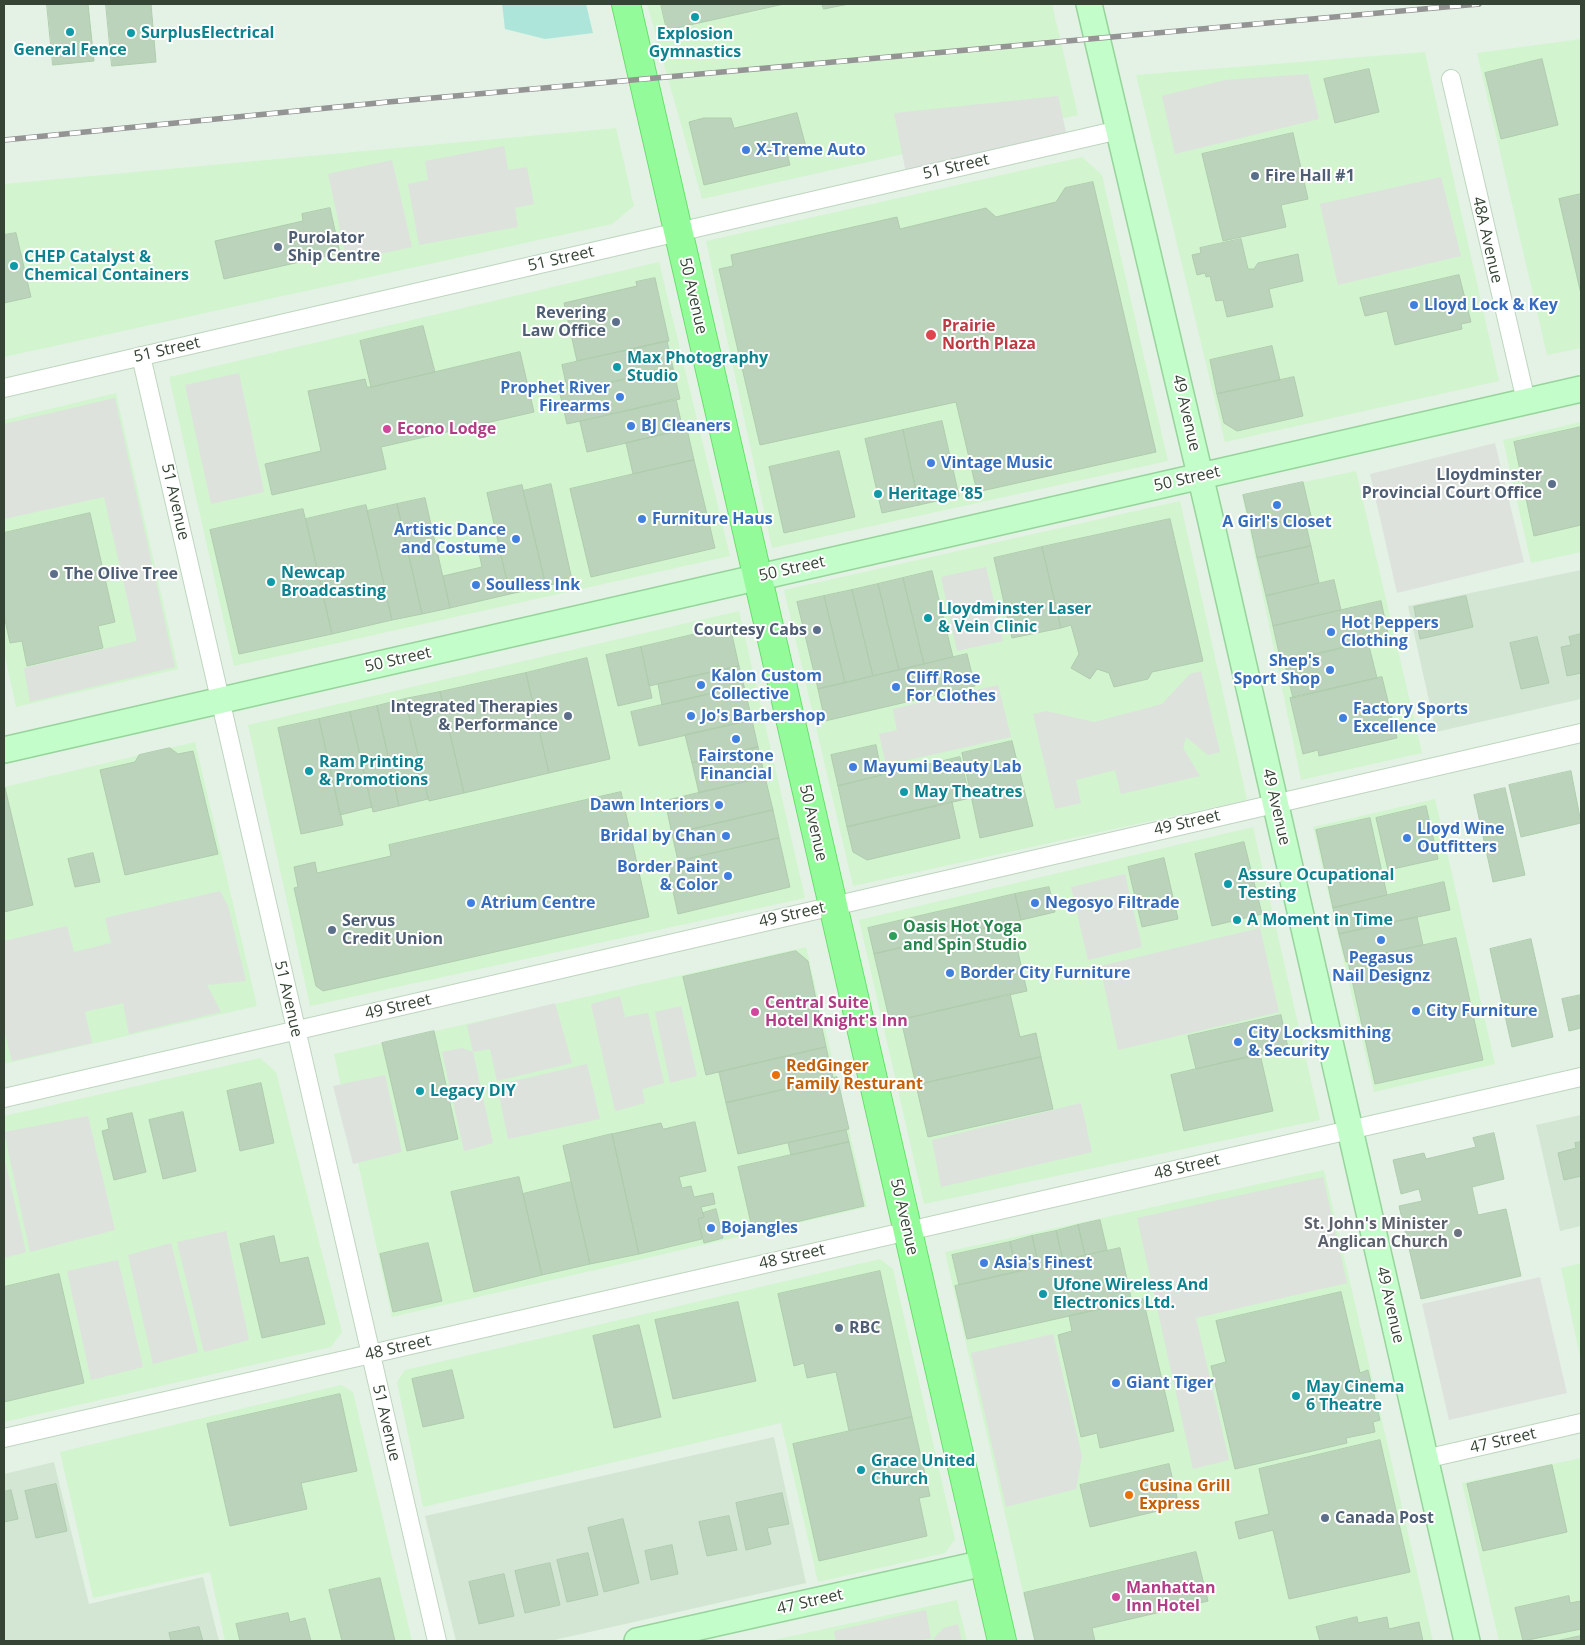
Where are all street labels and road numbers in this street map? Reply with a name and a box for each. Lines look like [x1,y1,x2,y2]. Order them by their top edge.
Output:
street label: 51 Street [921,150,991,184]
street label: 48A Avenue [1468,195,1506,285]
street label: 51 Street [526,242,596,276]
street label: 50 Avenue [675,256,711,336]
street label: 51 Street [132,333,202,367]
street label: 49 Avenue [1168,373,1204,453]
street label: 51 Avenue [157,462,193,542]
street label: 50 Street [1152,462,1222,496]
street label: 50 Street [757,552,827,586]
street label: 50 Street [363,643,433,677]
street label: 49 Avenue [1258,767,1294,847]
street label: 50 Avenue [795,783,831,863]
street label: 49 Street [1152,806,1222,840]
street label: 49 Street [757,898,827,932]
street label: 51 Avenue [270,959,306,1039]
street label: 49 Street [363,990,433,1024]
street label: 48 Street [1152,1150,1222,1184]
street label: 50 Avenue [886,1177,922,1257]
street label: 48 Street [757,1240,827,1274]
street label: 49 Avenue [1372,1265,1408,1345]
street label: 48 Street [363,1331,433,1365]
street label: 51 Avenue [368,1383,404,1463]
street label: 47 Street [1468,1424,1538,1458]
street label: 47 Street [775,1585,845,1619]

